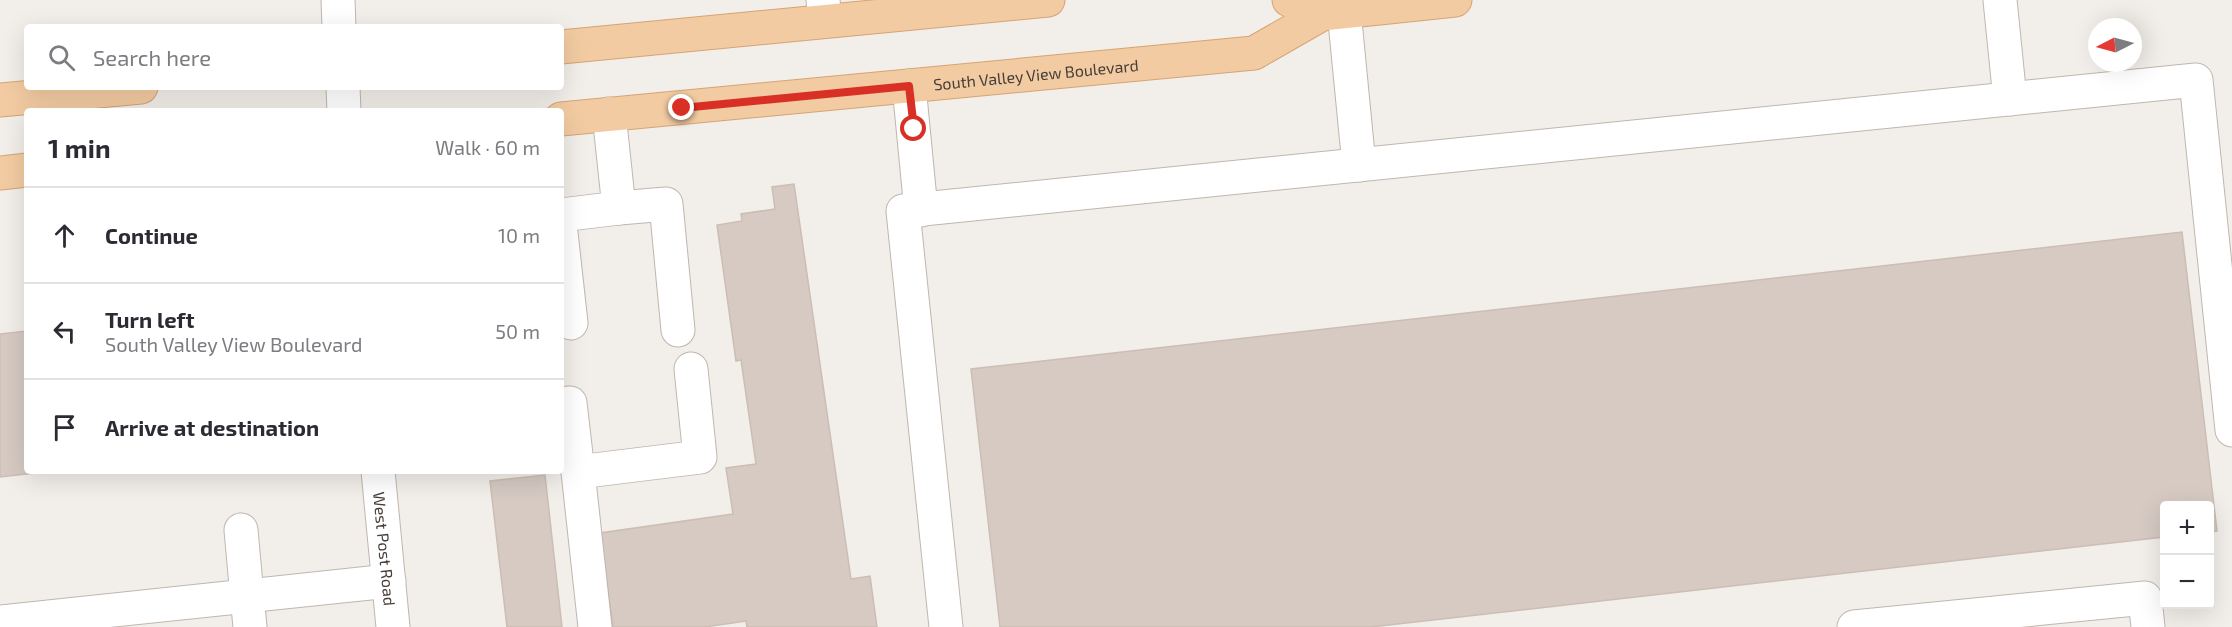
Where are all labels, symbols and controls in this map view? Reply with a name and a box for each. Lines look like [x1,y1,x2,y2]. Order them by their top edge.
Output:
north arrow [2088,18,2142,72]
search box [24,24,564,90]
icon: search [45,41,78,74]
text: Search here [93,44,211,70]
street label: South Valley View Boulevard [932,55,1139,93]
route end [668,94,694,120]
route start [900,115,926,141]
text: 1 min [48,132,111,163]
text: Walk · 60 m [435,135,540,159]
icon: ahead [48,219,81,252]
text: Continue [105,222,198,248]
text: 10 m [498,223,540,247]
text: Turn left [105,306,194,332]
icon: left [48,315,81,348]
text: 50 m [495,319,540,343]
text: South Valley View Boulevard [105,332,362,356]
icon: arrive [48,411,81,444]
text: Arrive at destination [105,414,319,440]
street label: West Post Road [371,491,400,607]
map controls [2160,501,2214,609]
button: + [2160,501,2214,555]
button: − [2160,555,2214,609]

